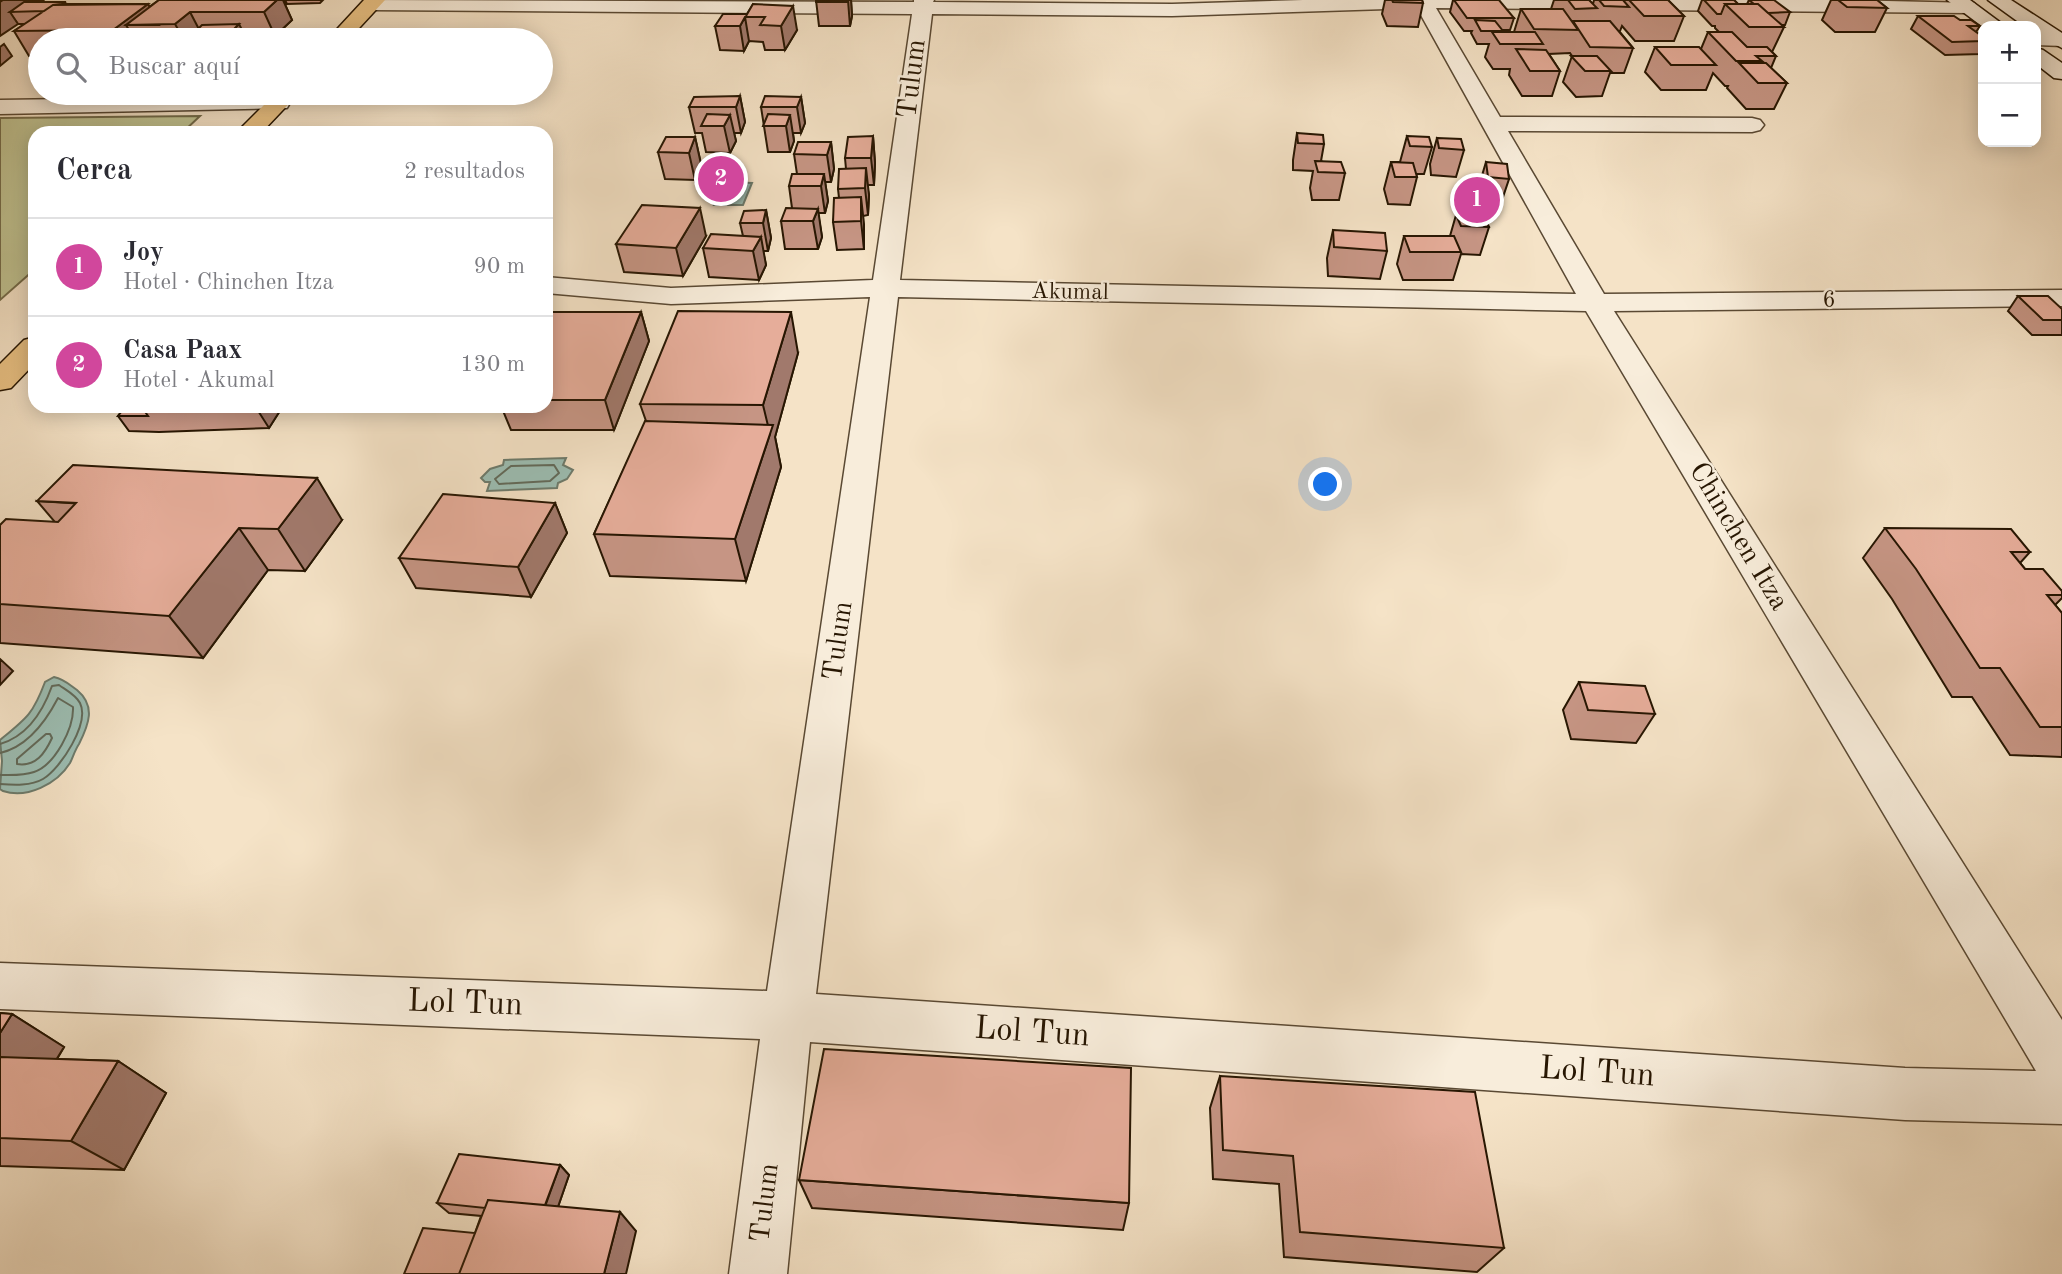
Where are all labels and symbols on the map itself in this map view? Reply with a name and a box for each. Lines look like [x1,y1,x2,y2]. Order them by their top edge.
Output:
street label: Tulum [894,38,932,120]
pin: 2 [698,153,744,205]
pin: 1 [1454,174,1500,226]
street label: Akumal [1031,280,1109,304]
street label: 6 [1822,288,1836,312]
street label: Chinchen Itza [1683,458,1793,616]
your location [1308,467,1342,501]
street label: Tulum [820,600,858,682]
street label: Lol Tun [407,985,523,1023]
street label: Lol Tun [973,1013,1091,1053]
street label: Lol Tun [1538,1053,1656,1093]
street label: Tulum [747,1162,785,1244]

